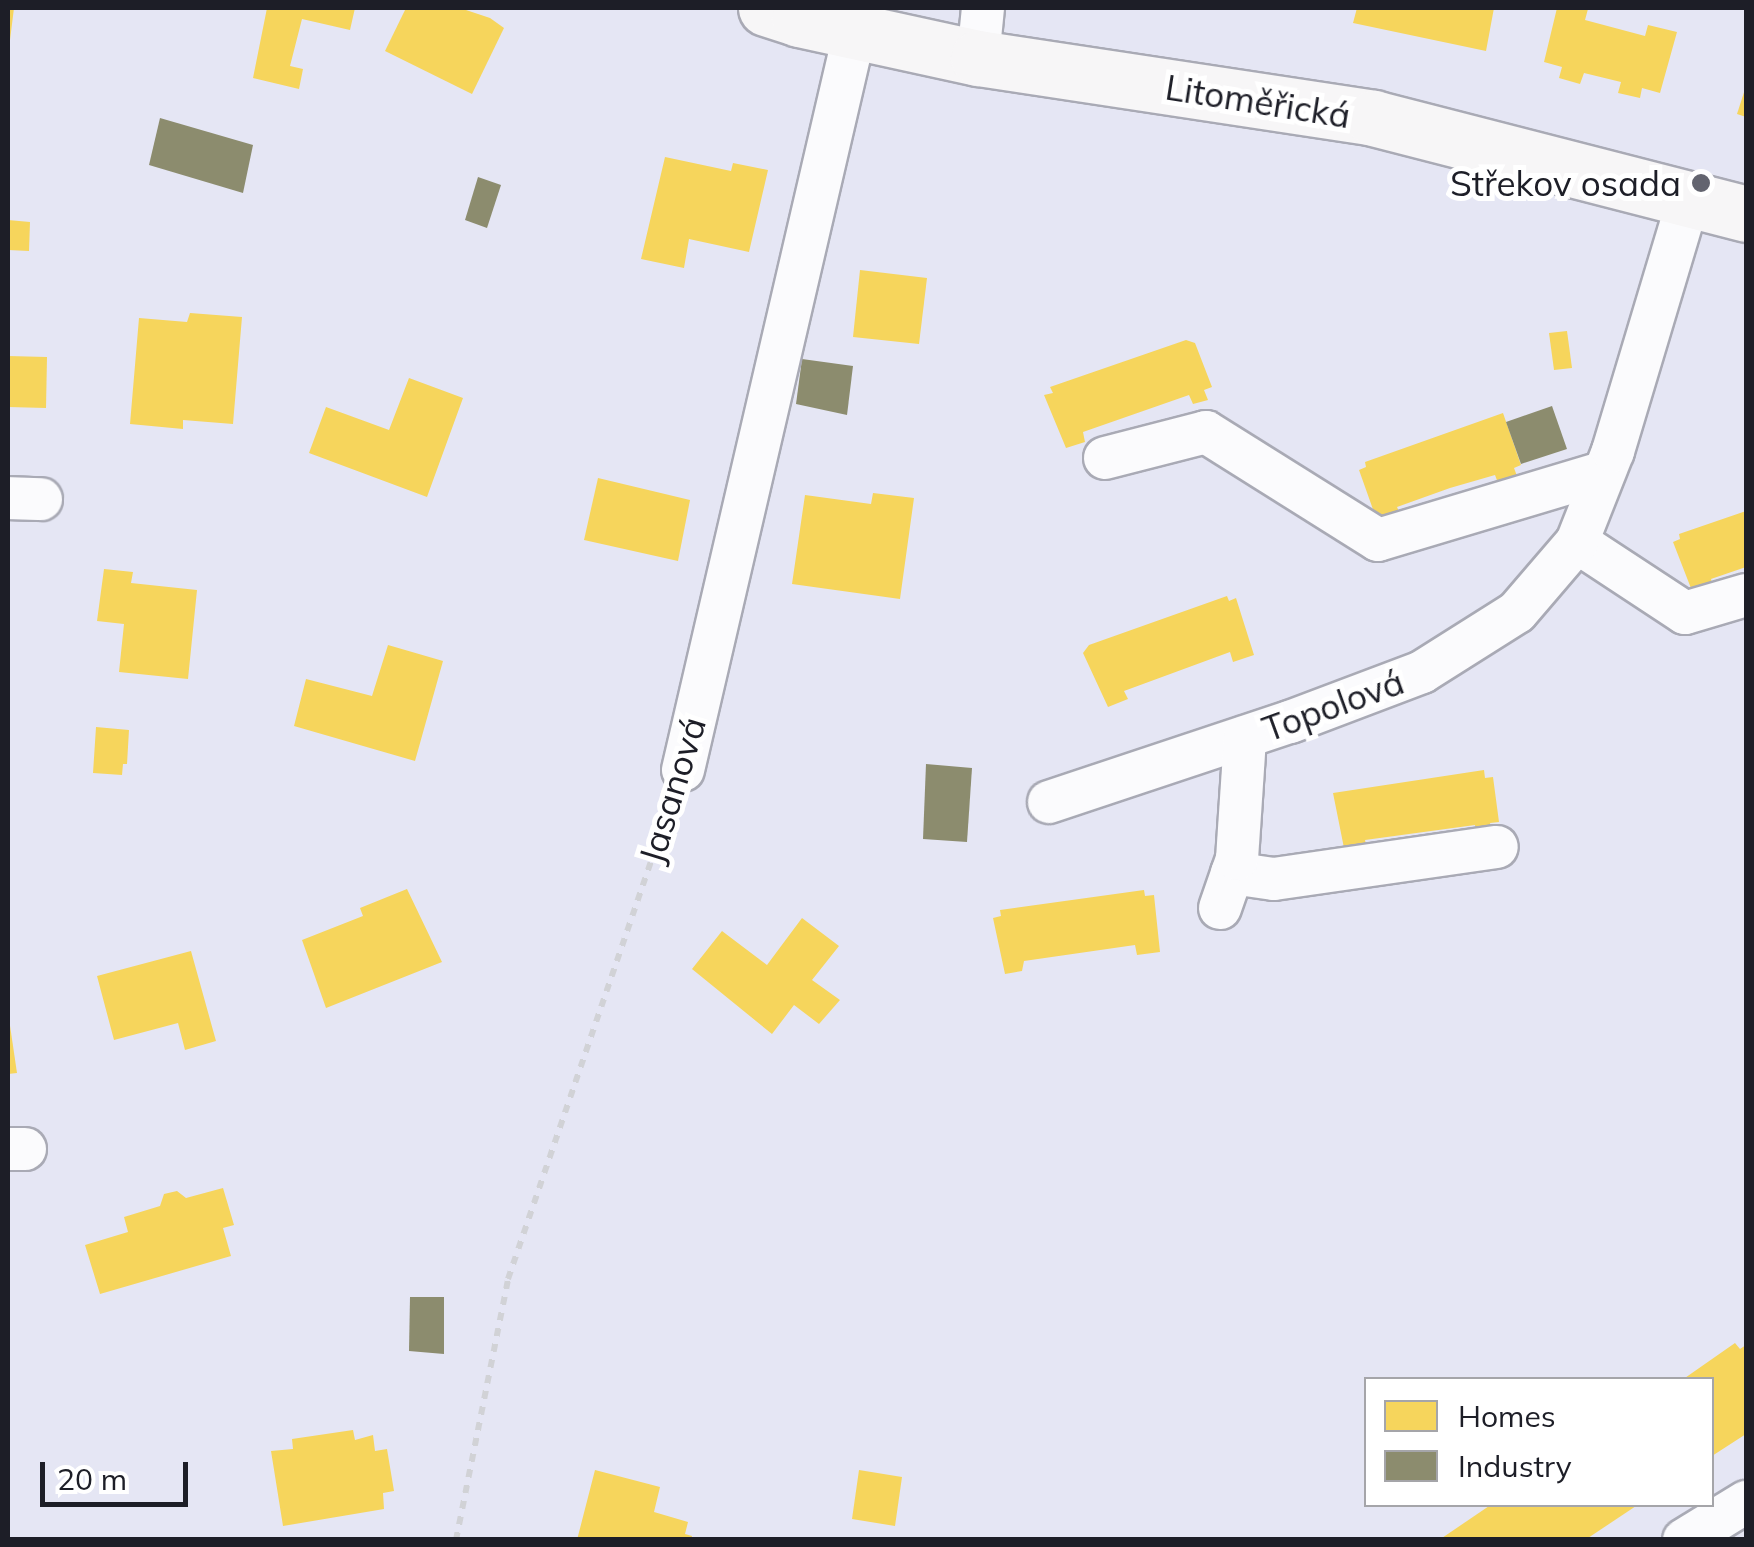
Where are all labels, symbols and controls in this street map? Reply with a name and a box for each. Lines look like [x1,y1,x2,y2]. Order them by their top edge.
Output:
street label: Litoměřická [1163,66,1353,136]
place label: Střekov osada [1450,162,1681,204]
marker: Střekov osada [1690,172,1712,194]
street label: Topolová [1257,660,1409,750]
street label: Jasanová [630,712,714,868]
legend [1364,1377,1714,1507]
text: Homes [1458,1397,1556,1435]
scale bar [45,1442,192,1504]
text: Industry [1458,1447,1572,1485]
text: 20 m [57,1460,127,1498]

